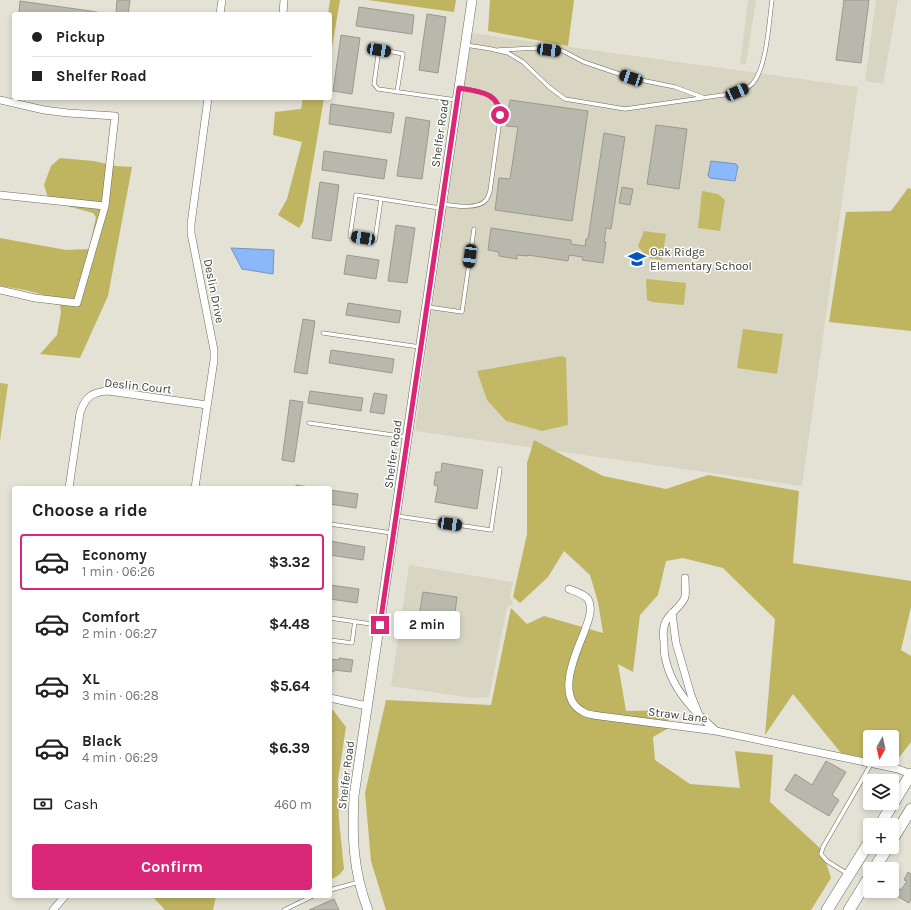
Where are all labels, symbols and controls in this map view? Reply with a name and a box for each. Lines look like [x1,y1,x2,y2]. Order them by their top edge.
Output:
text: Pickup [56,28,105,46]
car [366,42,392,58]
car [536,43,562,57]
text: Shelfer Road [56,67,147,85]
car [618,68,644,88]
car [724,82,750,102]
street label: Shelfer Road [428,98,452,168]
route start [491,106,509,124]
car [350,230,376,246]
car [462,243,478,269]
place label: Oak Ridge Elementary School [650,245,752,273]
school or university icon: Oak Ridge Elementary School [627,249,647,269]
street label: Deslin Drive [201,258,227,324]
street label: Deslin Court [104,376,173,397]
street label: Shelfer Road [381,419,405,489]
text: Choose a ride [32,499,147,521]
car [437,516,463,532]
icon: car [34,544,70,580]
text: Economy [82,546,147,564]
text: $3.32 [269,553,310,571]
text: 1 min · 06:26 [82,564,155,579]
icon: car [34,606,70,642]
text: Comfort [82,608,140,626]
callout: 2 min [394,611,460,639]
text: $4.48 [269,615,310,633]
route end [371,616,389,634]
text: 2 min [409,617,445,632]
text: 2 min · 06:27 [82,626,157,641]
icon: car [34,668,70,704]
text: XL [82,670,100,688]
text: $5.64 [270,677,310,695]
text: 3 min · 06:28 [82,688,159,703]
street label: Straw Lane [647,704,709,726]
icon: car [34,730,70,766]
north arrow [863,730,899,766]
map controls [863,730,899,898]
text: Black [82,732,122,750]
text: $6.39 [269,739,310,757]
street label: Shelfer Road [335,740,357,810]
text: 4 min · 06:29 [82,750,158,765]
button: layers [863,774,899,810]
icon: cash [32,793,54,815]
text: Cash [64,795,98,813]
text: 460 m [274,797,312,812]
button: + [863,818,899,854]
button: Confirm [32,844,312,890]
button: − [863,862,899,898]

